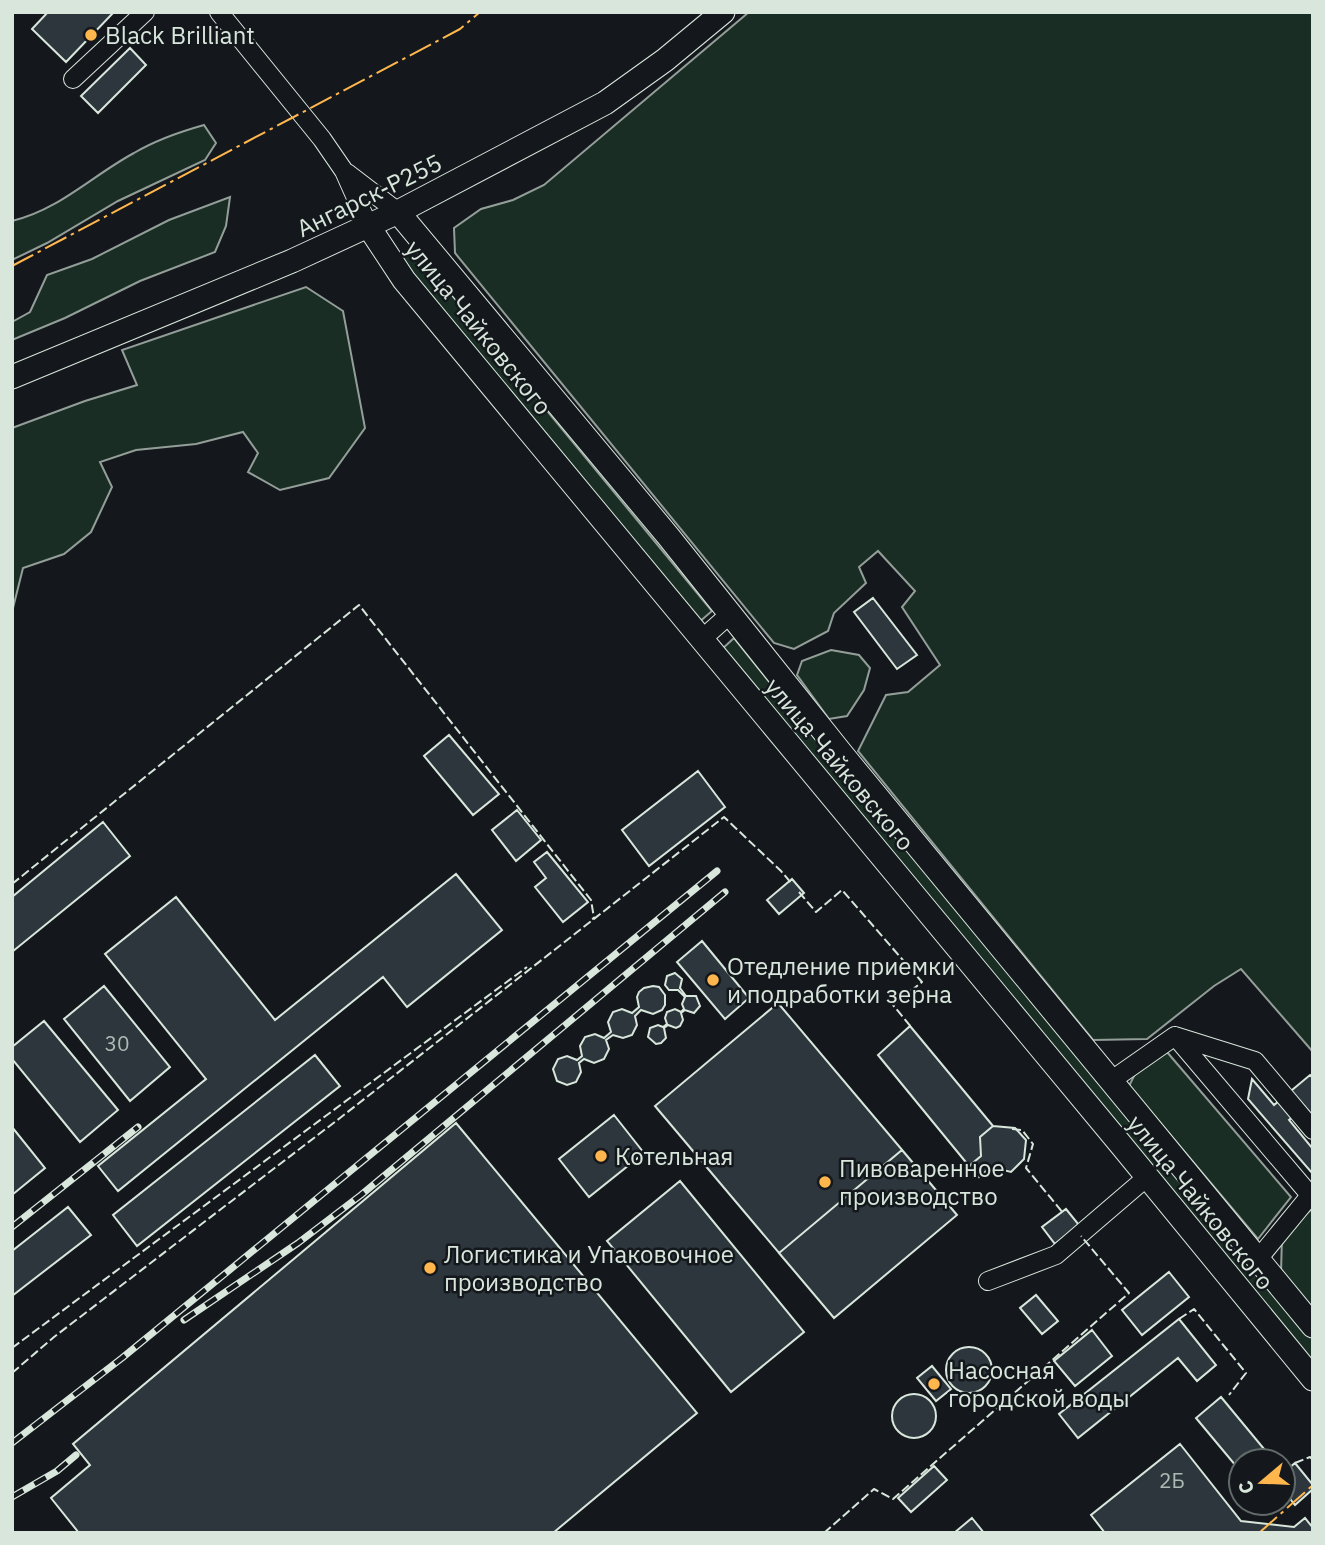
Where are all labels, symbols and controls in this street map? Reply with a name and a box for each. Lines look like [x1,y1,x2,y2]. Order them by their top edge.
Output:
place label: Black Brilliant [105,19,255,51]
marker: Black Brilliant [83,27,99,43]
street label: Ангарск-Р255 [291,146,447,244]
street label: улица Чайковского [399,233,559,421]
street label: улица Чайковского [758,671,922,857]
place label: Отедление приемки и подработки зерна [727,950,955,1010]
marker: Отедление приемки и подработки зерна [705,972,721,988]
house number: 30 [104,1029,130,1057]
street label: улица Чайковского [1121,1108,1281,1296]
place label: Котельная [615,1140,733,1172]
marker: Котельная [593,1148,609,1164]
place label: Пивоваренное производство [839,1152,1005,1212]
marker: Пивоваренное производство [817,1174,833,1190]
place label: Логистика и Упаковочное производство [444,1238,734,1298]
marker: Логистика и Упаковочное производство [422,1260,438,1276]
place label: Насосная городской воды [948,1354,1130,1414]
marker: Насосная городской воды [926,1376,942,1392]
north arrow [1227,1447,1297,1517]
house number: 2Б [1159,1466,1185,1494]
text: С [1233,1478,1259,1497]

